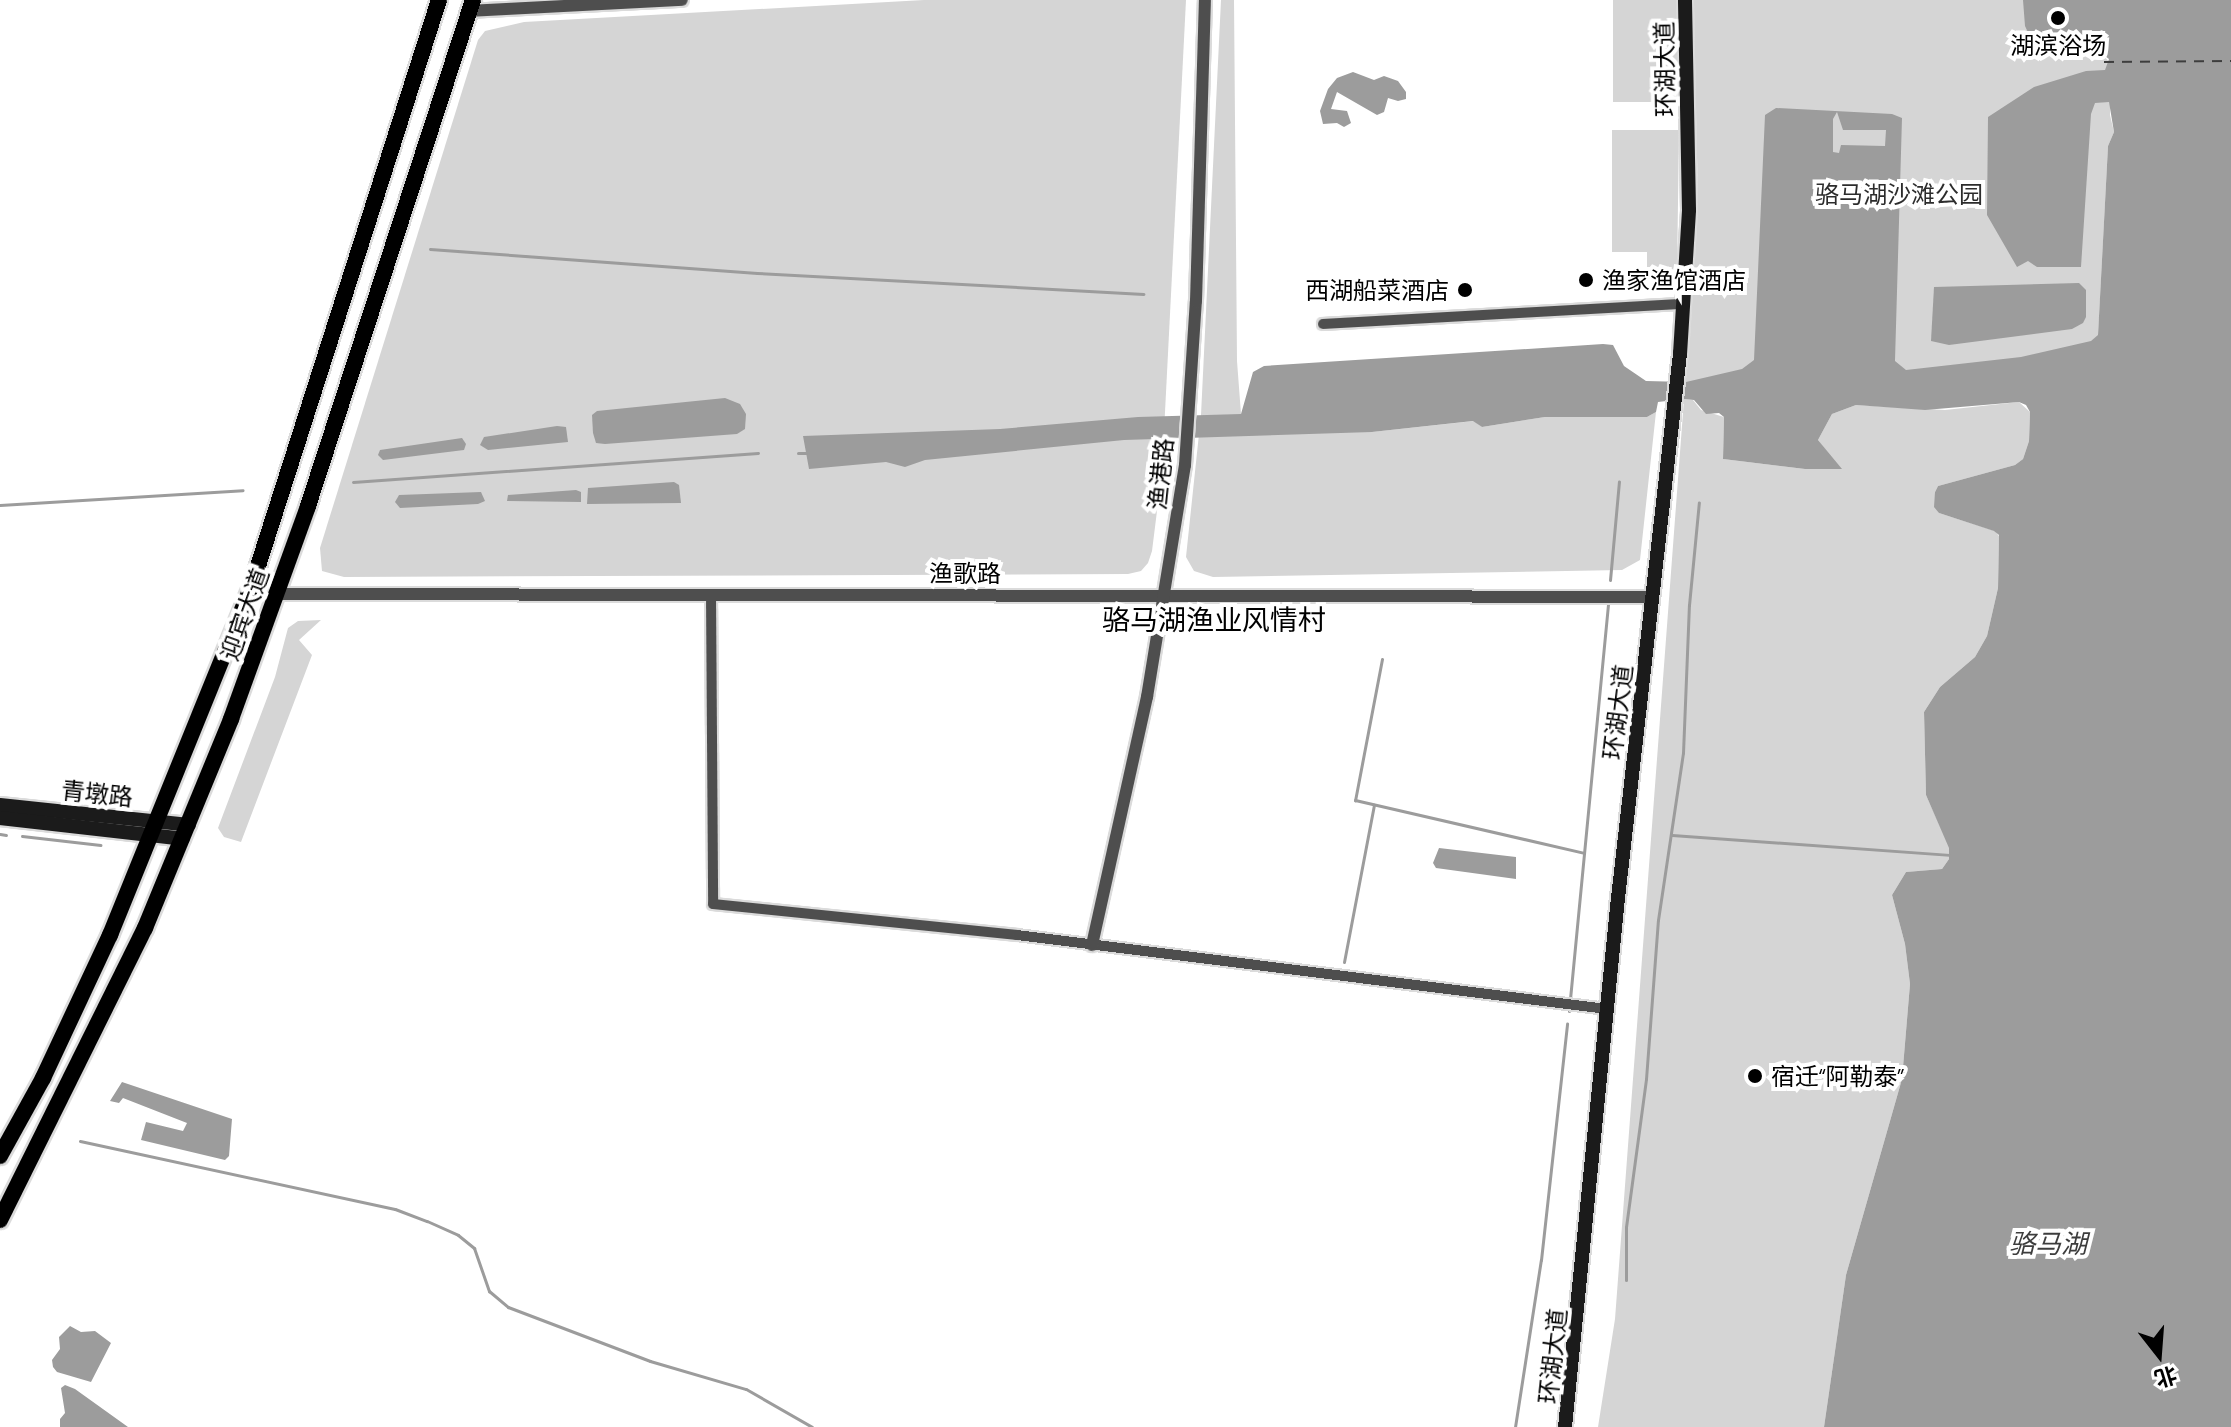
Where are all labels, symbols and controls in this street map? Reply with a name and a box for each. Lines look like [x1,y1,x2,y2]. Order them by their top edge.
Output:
marker: 湖滨浴场 [2049,9,2067,27]
street label: 环湖大道 [1649,21,1679,117]
place label: 湖滨浴场 [2010,31,2106,59]
park label: 骆马湖沙滩公园 [1815,180,1983,208]
place label: 渔家渔馆酒店 [1602,266,1746,294]
marker: 渔家渔馆酒店 [1577,271,1595,289]
place label: 西湖船菜酒店 [1305,276,1449,304]
marker: 西湖船菜酒店 [1456,281,1474,299]
street label: 渔港路 [1142,437,1178,511]
street label: 渔歌路 [929,559,1001,587]
street label: 迎宾大道 [214,564,274,664]
district label: 骆马湖渔业风情村 [1102,602,1326,636]
street label: 环湖大道 [1597,663,1637,761]
street label: 青墩路 [60,775,134,811]
place label: 宿迁“阿勒泰” [1771,1062,1904,1090]
marker: 宿迁“阿勒泰” [1746,1067,1764,1085]
water label: 骆马湖 [2009,1227,2087,1259]
street label: 环湖大道 [1533,1307,1571,1405]
north arrow [2119,1315,2199,1395]
text: 北 [2152,1362,2180,1394]

